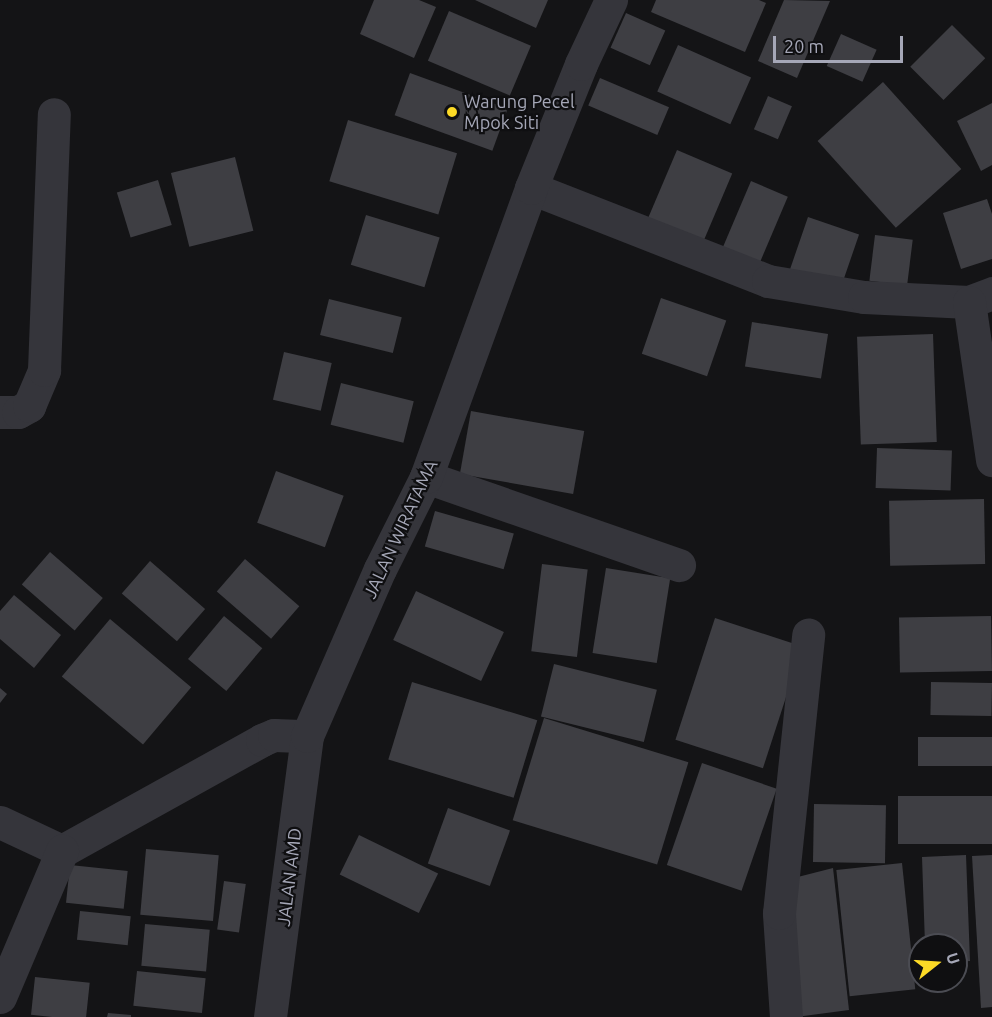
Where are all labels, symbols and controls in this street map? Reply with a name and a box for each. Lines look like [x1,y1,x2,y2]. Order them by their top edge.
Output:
scale bar [776,24,906,62]
text: 20 m [784,36,824,56]
place label: Warung Pecel Mpok Siti [464,91,575,134]
marker: Warung Pecel Mpok Siti [445,105,459,119]
street label: JALAN WIRATAMA [358,456,442,602]
street label: JALAN AMD [272,827,306,927]
north arrow [908,933,968,993]
text: U [943,950,964,966]

